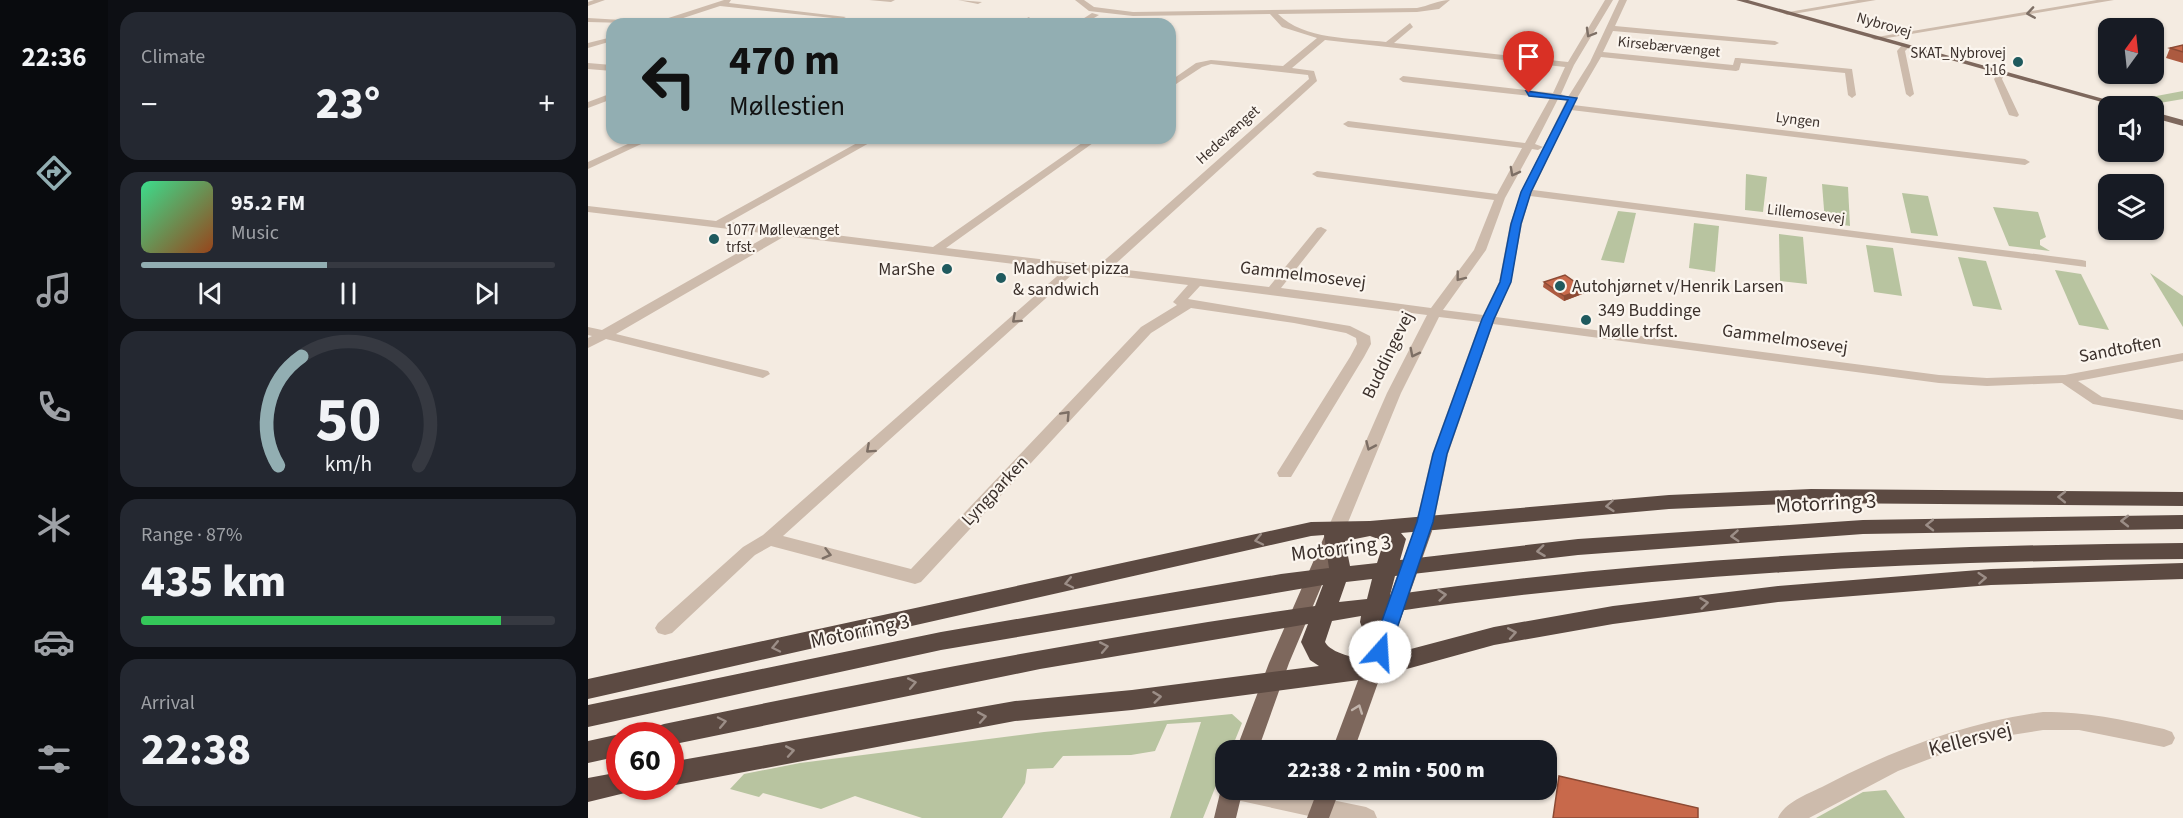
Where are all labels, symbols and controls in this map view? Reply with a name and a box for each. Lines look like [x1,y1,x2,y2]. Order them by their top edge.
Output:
one-way arrow [2027,6,2036,18]
street label: Nybrovej [1854,7,1914,43]
north arrow [2098,18,2164,84]
map controls [2098,18,2164,240]
one-way arrow [1586,27,1598,37]
text: 470 m [729,31,840,91]
pin [1503,31,1554,93]
street label: Kirsebærvænget [1617,31,1721,63]
text: 22:36 [21,38,87,77]
icon: arrive [1512,40,1545,73]
icon: left [630,42,708,120]
text: Climate [141,43,205,71]
place label: SKAT_Nybrovej 116 [1910,43,2006,81]
marker: SKAT_Nybrovej 116 [2011,55,2025,69]
text: 23° [316,72,380,136]
text: − [141,81,157,128]
text: + [539,81,555,128]
text: Møllestien [729,87,845,126]
button: sound [2098,96,2164,162]
street label: Hedevænget [1191,101,1265,169]
street label: Lyngen [1774,107,1822,133]
icon: directions [33,152,75,194]
one-way arrow [1510,166,1522,177]
button: layers [2098,174,2164,240]
text: 95.2 FM [231,187,305,219]
street label: Lillemosevej [1766,199,1846,229]
text: Music [231,219,279,247]
place label: 1077 Møllevænget trfst. [726,220,839,258]
marker: 1077 Møllevænget trfst. [707,232,721,246]
street label: Gammelmosevej [1239,255,1367,295]
place label: Madhuset pizza & sandwich [1013,256,1129,302]
place label: MarShe [878,257,935,282]
marker: MarShe [940,262,954,276]
icon: music [33,269,75,311]
one-way arrow [1457,270,1468,281]
marker: Madhuset pizza & sandwich [994,271,1008,285]
place label: Autohjørnet v/Henrik Larsen [1572,274,1784,299]
icon: previous [194,277,227,310]
icon: pause [332,277,365,310]
icon: next [470,277,503,310]
marker: Autohjørnet v/Henrik Larsen [1553,279,1567,293]
place label: 349 Buddinge Mølle trfst. [1598,298,1701,344]
street label: Buddingevej [1356,307,1420,403]
one-way arrow [1012,312,1022,323]
marker: 349 Buddinge Mølle trfst. [1579,313,1593,327]
street label: Gammelmosevej [1721,318,1849,360]
street label: Sandtoften [2077,329,2163,369]
one-way arrow [1410,346,1422,357]
text: 50 [315,376,381,465]
icon: phone [33,386,75,428]
one-way arrow [1059,412,1070,423]
one-way arrow [1365,440,1377,451]
one-way arrow [866,442,877,453]
text: km/h [324,449,372,480]
street label: Lyngparken [956,450,1034,532]
street label: Motorring 3 [1775,485,1877,521]
one-way arrow [2057,491,2066,503]
one-way arrow [1606,500,1615,513]
icon: climate [33,504,75,546]
one-way arrow [2120,515,2129,527]
one-way arrow [1925,519,1934,531]
text: Range · 87% [141,521,242,549]
street label: Motorring 3 [1289,527,1393,569]
one-way arrow [1730,529,1739,542]
one-way arrow [1255,533,1265,546]
one-way arrow [1536,544,1545,557]
one-way arrow [822,547,832,560]
text: 435 km [141,550,286,614]
one-way arrow [1978,572,1987,585]
one-way arrow [1064,575,1074,588]
one-way arrow [1437,589,1447,602]
one-way arrow [1700,598,1709,610]
street label: Motorring 3 [808,606,912,656]
position arrow [1348,620,1412,684]
icon: car [33,621,75,663]
one-way arrow [1506,627,1516,640]
one-way arrow [771,640,781,653]
one-way arrow [1099,641,1109,654]
one-way arrow [908,677,917,689]
text: Arrival [141,689,195,717]
one-way arrow [1153,691,1162,704]
one-way arrow [1351,704,1363,715]
one-way arrow [977,711,986,723]
street label: Kellersvej [1925,714,2015,764]
one-way arrow [716,717,726,730]
text: 22:38 [141,718,251,782]
speed limit sign: 60 [606,722,684,800]
icon: filters [33,738,75,780]
one-way arrow [784,745,794,758]
text: 22:38 · 2 min · 500 m [1287,754,1485,786]

